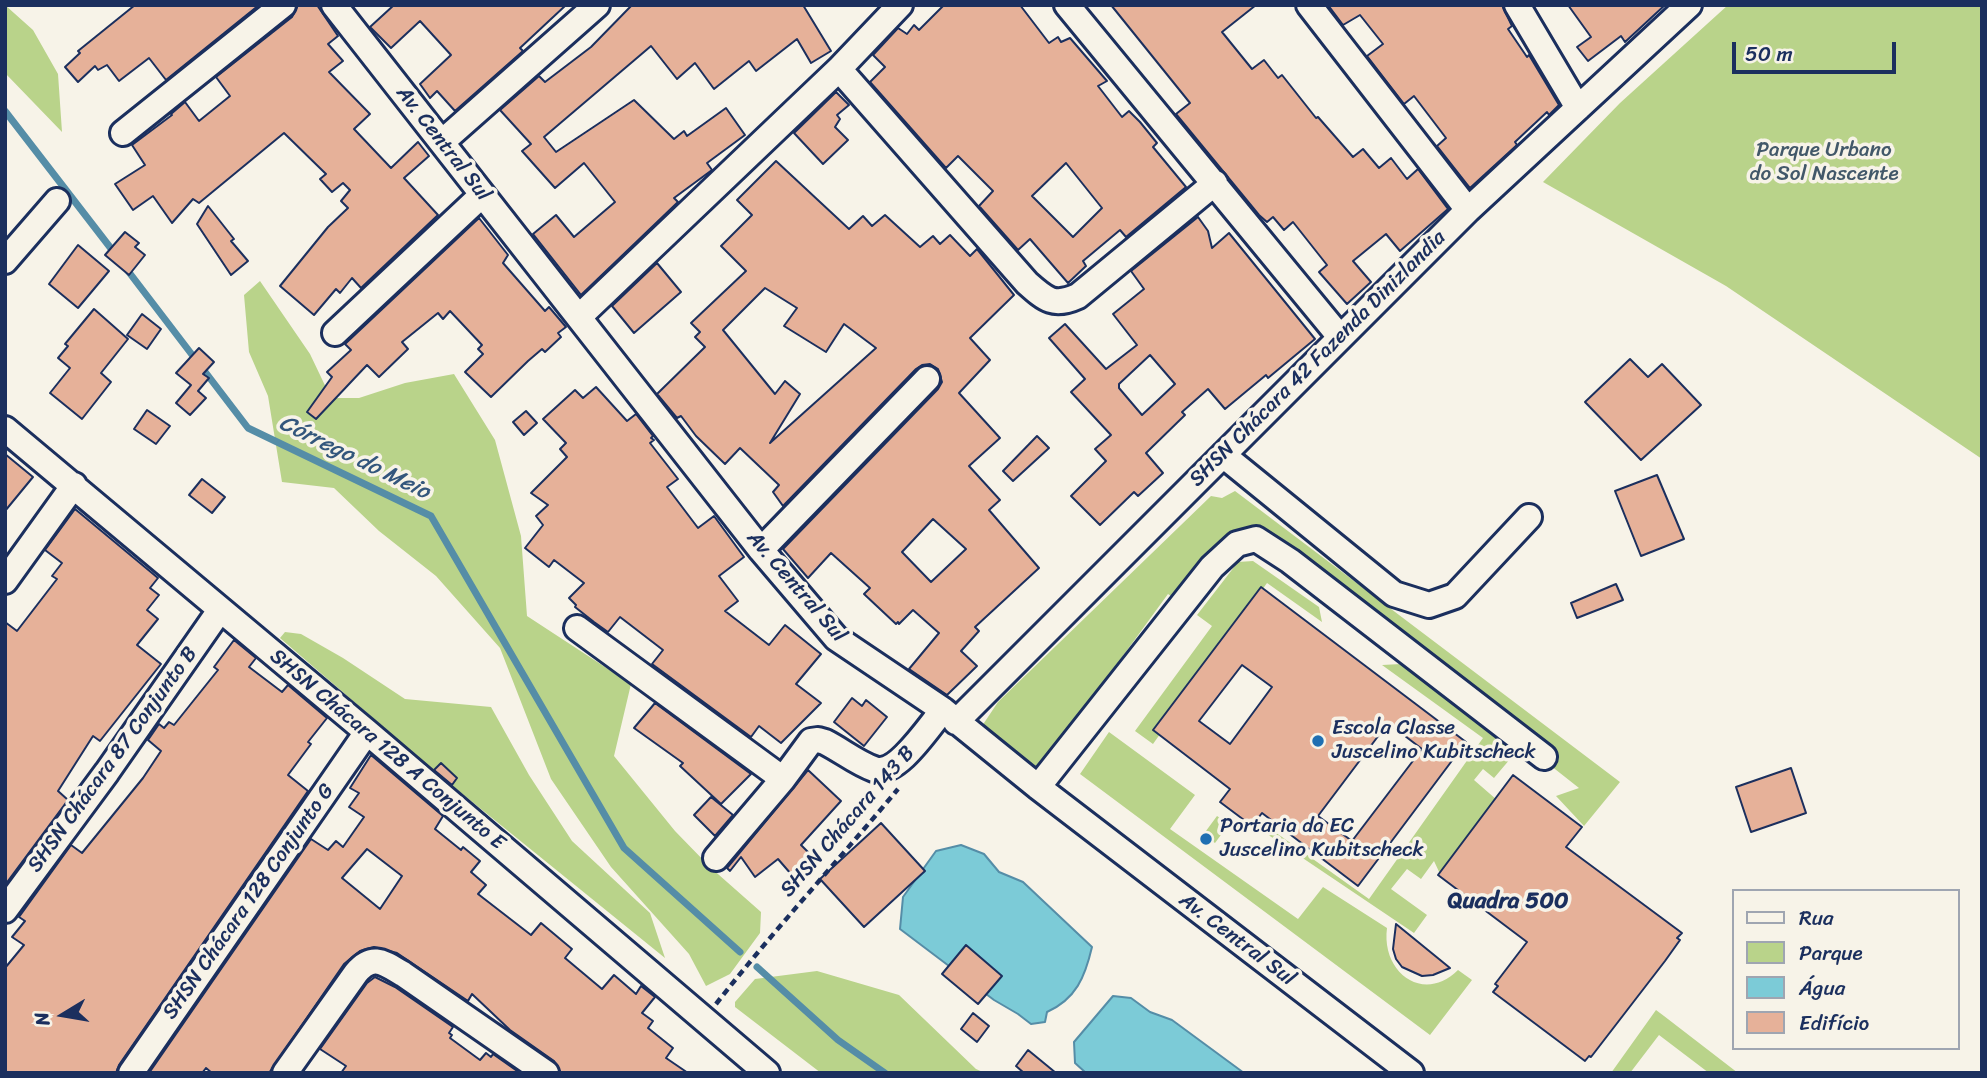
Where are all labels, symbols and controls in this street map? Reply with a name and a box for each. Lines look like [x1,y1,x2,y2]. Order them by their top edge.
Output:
scale bar [1735,28,1899,72]
text: 50 m [1745,35,1793,73]
street label: Av. Central Sul [390,81,496,207]
park label: Parque Urbano do Sol Nascente [1749,138,1899,188]
street label: SHSN Chácara 42 Fazenda Dinizlandia [1185,226,1451,492]
water label: Córrego do Meio [274,410,434,506]
street label: Av. Central Sul [741,526,851,648]
street label: SHSN Chácara 87 Conjunto B [23,642,203,878]
street label: SHSN Chácara 128 A Conjunto E [264,644,510,856]
place label: Escola Classe Juscelino Kubitscheck [1332,716,1536,766]
marker: Escola Classe Juscelino Kubitscheck [1310,733,1326,749]
street label: SHSN Chácara 143 B [776,741,920,903]
street label: SHSN Chácara 128 Conjunto G [158,779,340,1025]
place label: Portaria da EC Juscelino Kubitscheck [1220,814,1424,864]
marker: Portaria da EC Juscelino Kubitscheck [1198,831,1214,847]
street label: Av. Central Sul [1174,888,1300,992]
district label: Quadra 500 [1448,888,1568,916]
legend [1731,889,1959,1050]
text: Rua [1799,899,1834,937]
text: Parque [1799,934,1863,972]
text: Água [1799,969,1845,1007]
north arrow [28,980,98,1050]
text: Edifício [1799,1004,1869,1042]
text: N [24,1009,59,1029]

